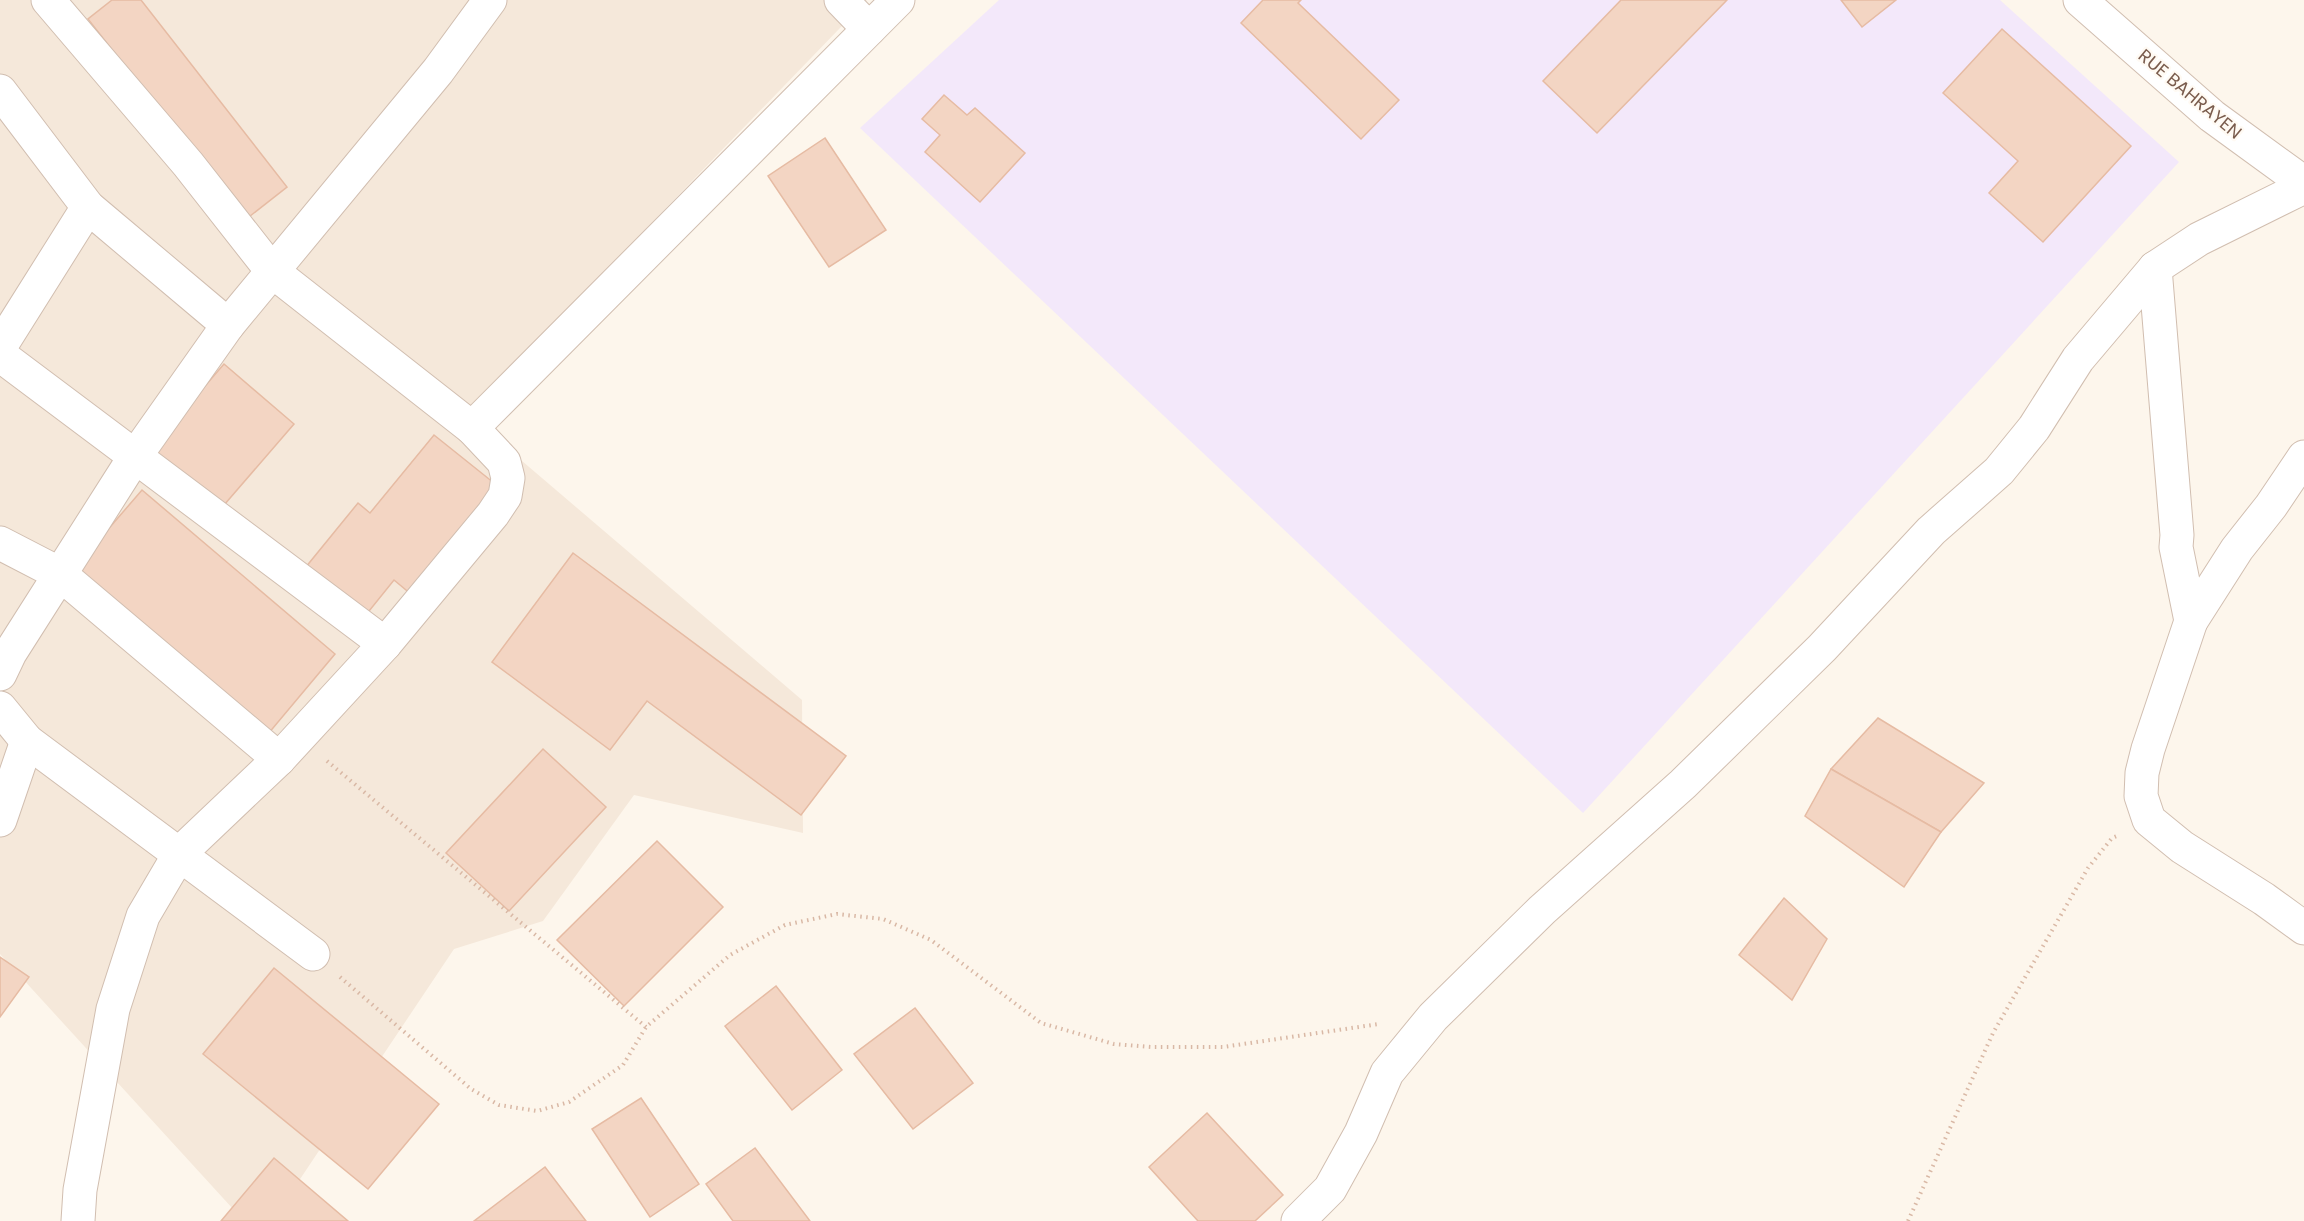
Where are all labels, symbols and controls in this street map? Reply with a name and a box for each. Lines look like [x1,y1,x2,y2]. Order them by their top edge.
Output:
street label: RUE BAHRAYEN [2133,43,2247,144]

